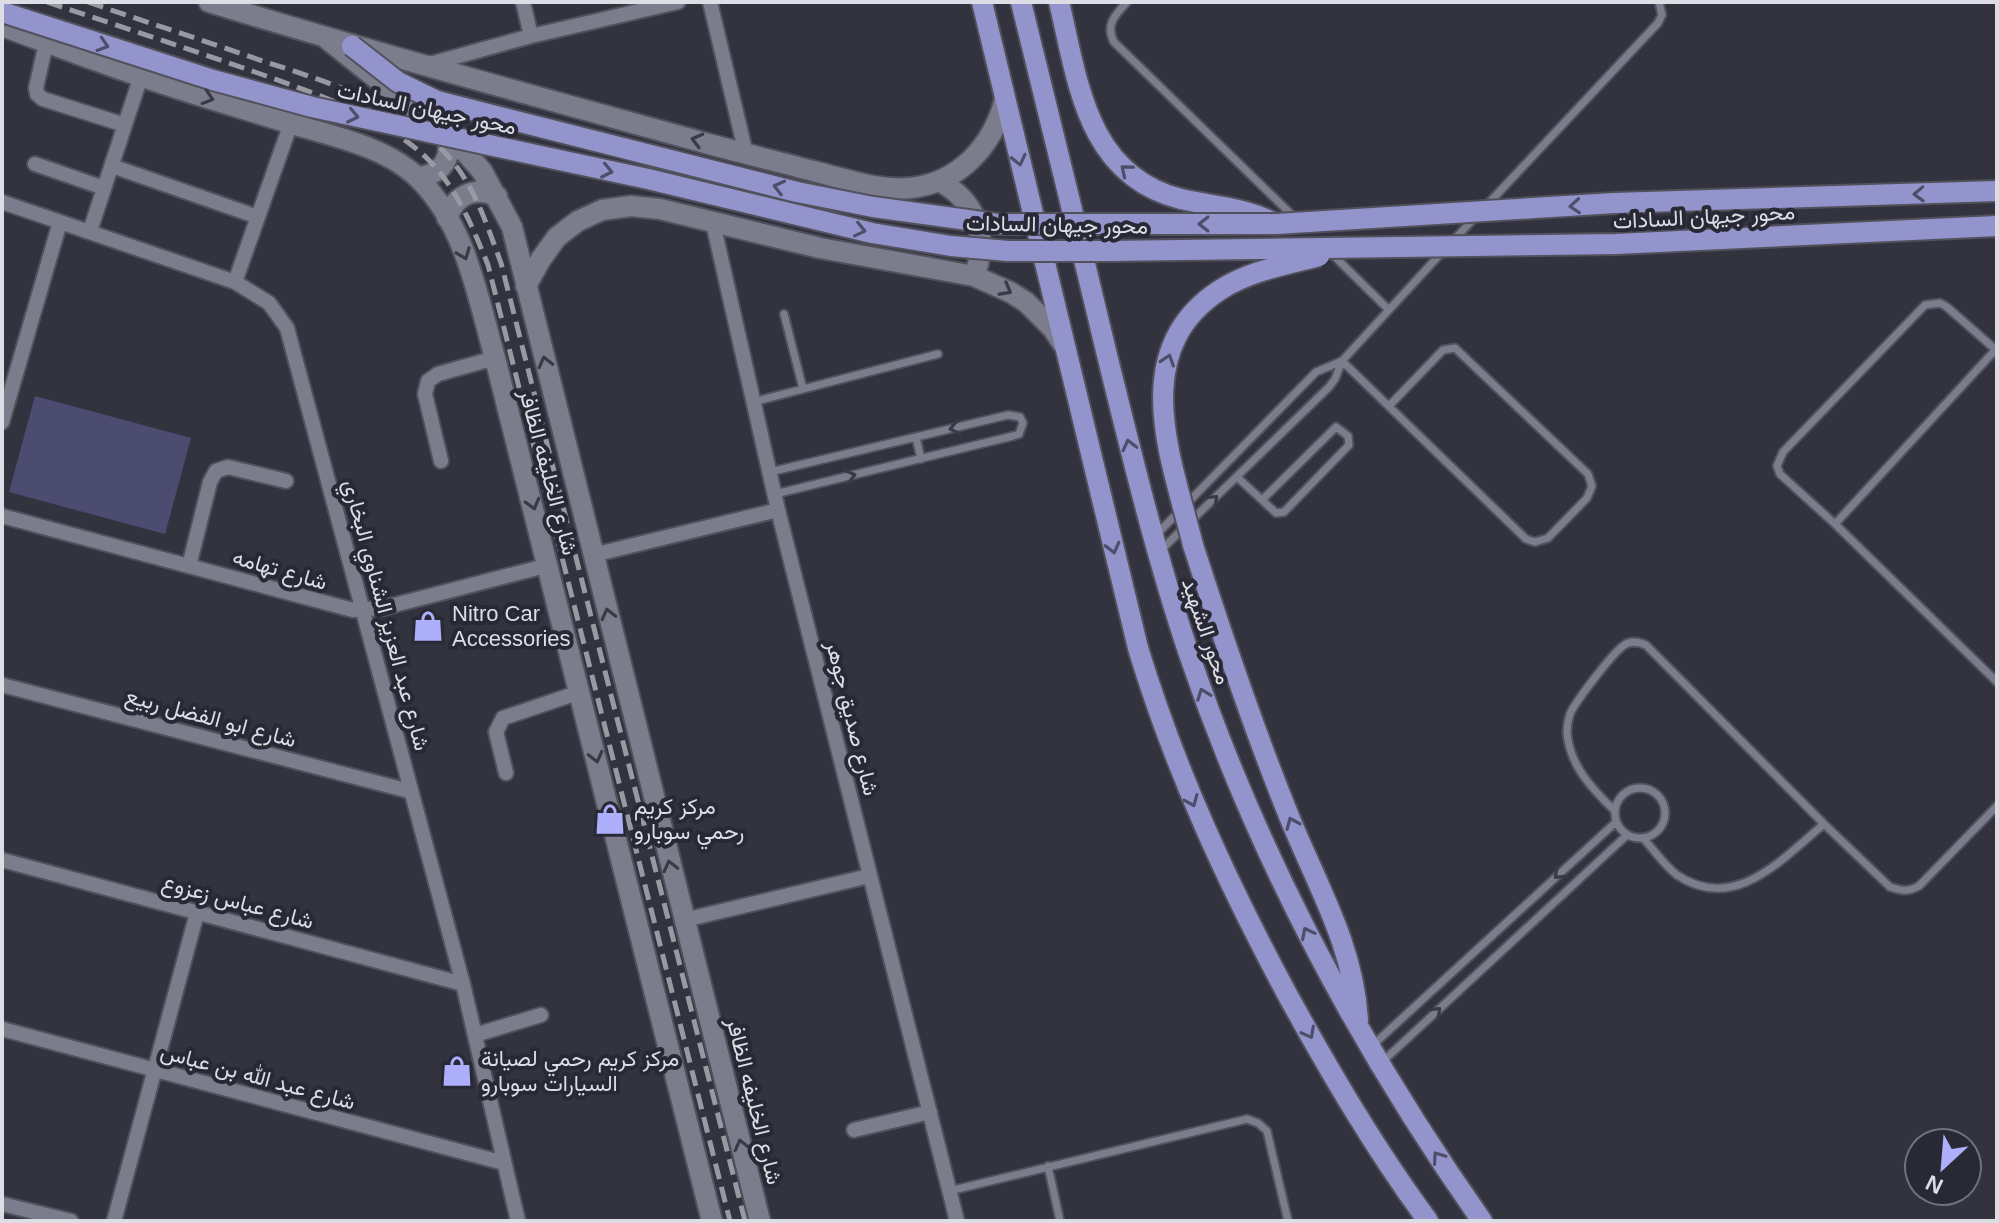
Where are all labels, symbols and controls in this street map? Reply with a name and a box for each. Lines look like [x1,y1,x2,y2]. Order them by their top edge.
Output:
one-way arrow [95,35,109,51]
street label: محور جيهان السادات [335,77,519,141]
one-way arrow [200,89,214,105]
one-way arrow [345,107,359,124]
one-way arrow [690,133,704,150]
one-way arrow [1010,152,1027,166]
one-way arrow [599,162,613,179]
one-way arrow [1121,165,1135,180]
one-way arrow [773,180,787,197]
one-way arrow [1912,185,1925,202]
one-way arrow [1568,197,1581,214]
street label: محور جيهان السادات [1612,199,1796,235]
street label: محور جيهان السادات [966,210,1148,240]
one-way arrow [1197,215,1210,233]
one-way arrow [852,221,866,238]
one-way arrow [454,246,471,260]
one-way arrow [998,280,1012,296]
one-way arrow [1159,354,1175,368]
one-way arrow [537,355,554,369]
street label: شارع الخليفه الظافر [512,385,583,558]
one-way arrow [949,419,963,436]
one-way arrow [1122,439,1139,453]
one-way arrow [843,468,857,485]
street label: شارع عبد العزيز الشناوي البخاري [332,477,435,755]
one-way arrow [1204,494,1218,509]
one-way arrow [524,497,540,511]
one-way arrow [1104,541,1121,555]
street label: شارع تهامه [229,544,330,597]
street label: محور الشهيد [1176,575,1236,688]
place label: Nitro Car Accessories [452,601,571,651]
one-way arrow [600,607,617,621]
shop icon: Nitro Car Accessories [411,609,445,643]
street label: شارع صديق جوهر [819,637,884,799]
street label: شارع ابو الفضل ربيع [122,683,299,754]
one-way arrow [1197,688,1213,702]
one-way arrow [587,749,604,763]
one-way arrow [1182,793,1199,807]
place label: مركز كريم رحمي سوبارو [634,794,744,850]
shop icon: مركز كريم رحمي سوبارو [593,802,627,836]
one-way arrow [1285,817,1301,831]
one-way arrow [663,860,680,874]
one-way arrow [1553,865,1568,879]
street label: شارع عباس زعزوع [159,869,317,936]
one-way arrow [1301,926,1316,941]
one-way arrow [1427,1007,1442,1021]
street label: شارع الخليفه الظافر [720,1014,787,1188]
one-way arrow [1299,1024,1314,1039]
street label: شارع عبد الله بن عباس [157,1038,358,1116]
place label: مركز كريم رحمي لصيانة السيارات سوبارو [481,1046,679,1097]
shop icon: مركز كريم رحمي لصيانة السيارات سوبارو [440,1054,474,1088]
north arrow [1903,1127,1983,1207]
one-way arrow [734,1139,751,1153]
one-way arrow [1433,1152,1447,1166]
text: N [1922,1170,1947,1199]

